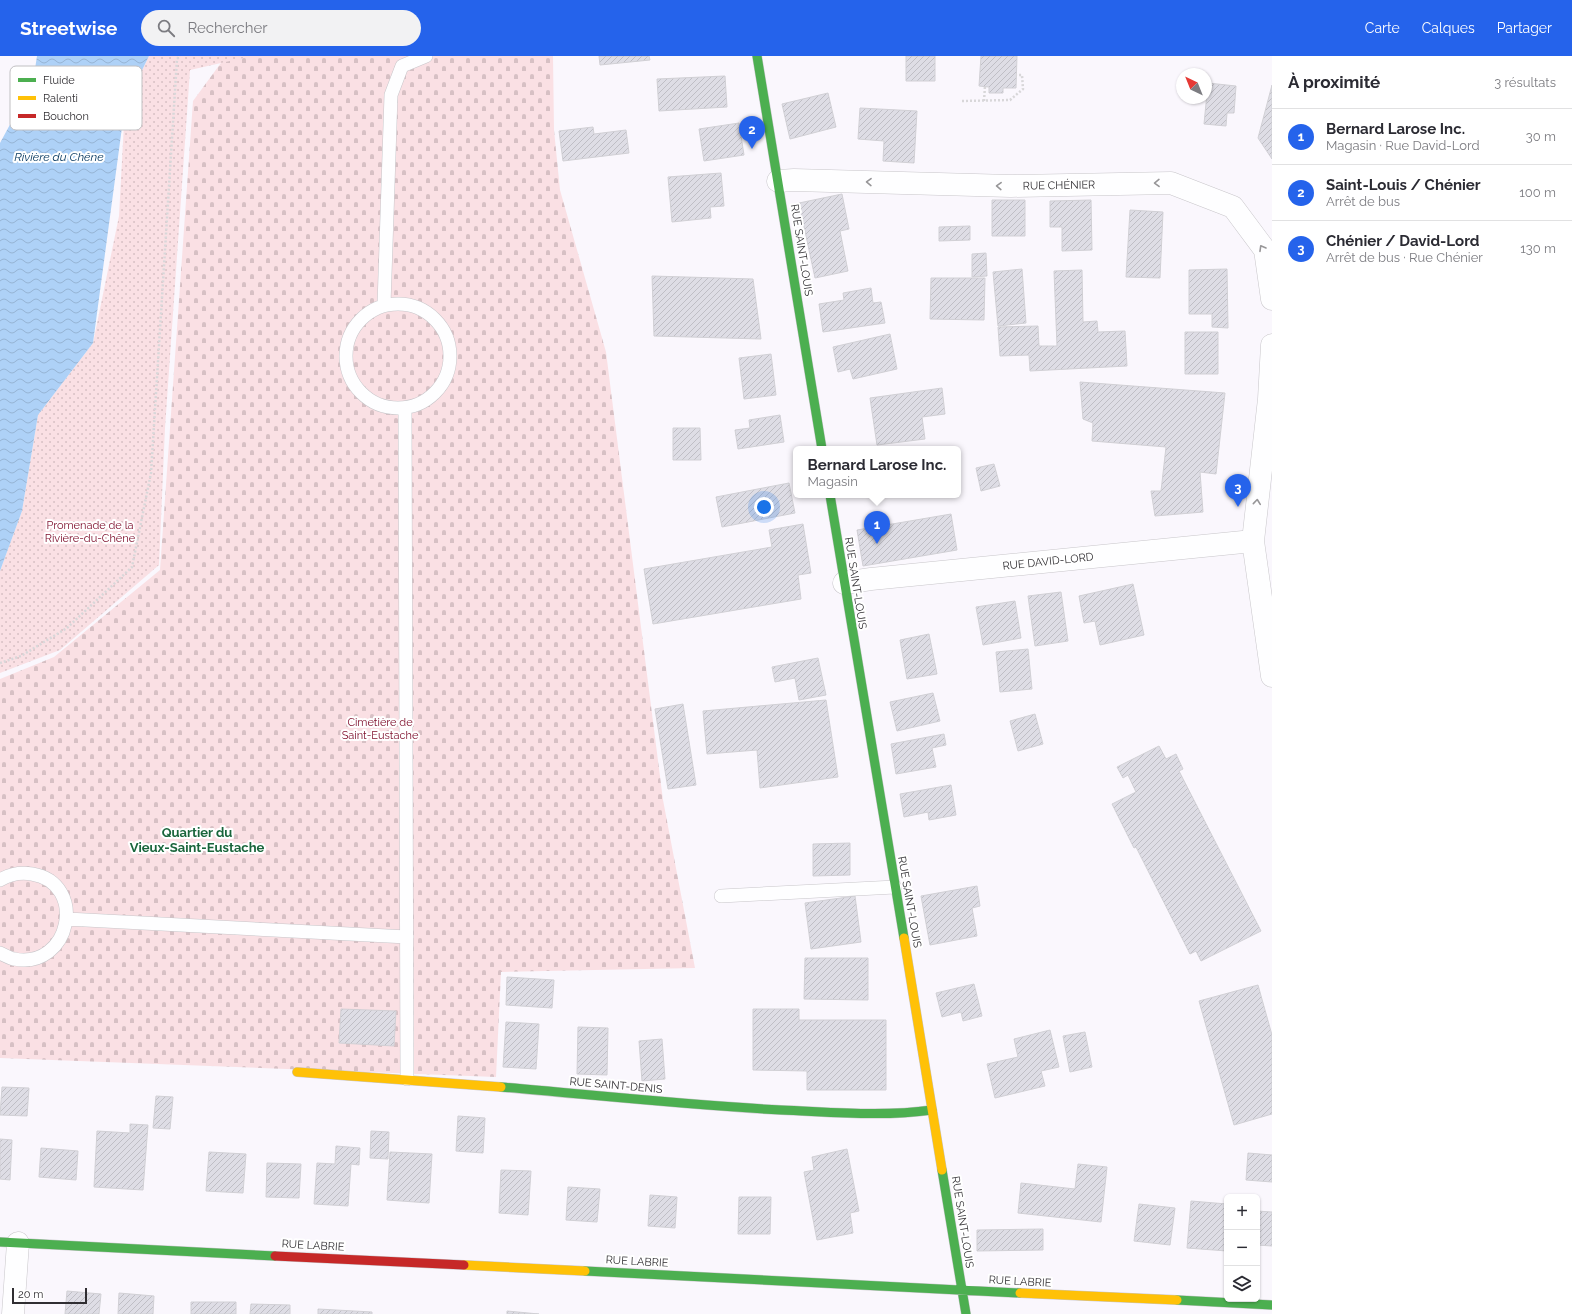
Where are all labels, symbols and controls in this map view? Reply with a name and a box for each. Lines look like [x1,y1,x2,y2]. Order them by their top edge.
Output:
search box [141,10,421,46]
text: Streetwise [20,17,117,39]
icon: search [155,17,177,39]
text: Rechercher [187,19,268,37]
text: Carte [1365,20,1400,36]
text: Calques [1422,20,1475,36]
text: Partager [1497,20,1552,36]
legend [10,66,142,130]
north arrow [1176,68,1212,104]
text: À proximité [1288,72,1380,92]
text: Fluide [43,74,75,87]
text: 3 résultats [1494,75,1556,90]
text: Ralenti [43,92,78,105]
text: Bouchon [43,110,89,123]
pin: 2 [739,116,765,149]
text: Bernard Larose Inc. [1326,120,1465,138]
text: 1 [1298,129,1304,144]
text: 30 m [1526,129,1556,144]
text: Magasin · Rue David-Lord [1326,138,1479,153]
water label: Rivière du Chêne [14,150,104,164]
text: Saint-Louis / Chénier [1326,176,1481,194]
street label: RUE CHÉNIER [1023,177,1095,193]
one-way arrow [866,178,872,186]
one-way arrow [1154,179,1160,187]
one-way arrow [996,182,1002,190]
text: 2 [1297,185,1305,200]
text: 100 m [1519,185,1556,200]
text: Arrêt de bus [1326,194,1400,209]
street label: RUE SAINT-LOUIS [788,203,815,297]
text: Chénier / David-Lord [1326,232,1480,250]
text: 3 [1297,241,1305,256]
text: 130 m [1520,241,1556,256]
one-way arrow [1259,245,1267,252]
text: Arrêt de bus · Rue Chénier [1326,250,1483,265]
popup [793,446,961,498]
text: Bernard Larose Inc. [807,456,947,474]
text: Magasin [807,474,858,489]
pin: 3 [1225,474,1251,507]
your location [754,497,774,517]
one-way arrow [1252,499,1261,505]
pin: 1 [864,511,890,544]
park label: Promenade de la Rivière-du-Chêne [45,519,136,545]
street label: RUE SAINT-LOUIS [842,536,869,630]
street label: RUE DAVID-LORD [1002,550,1094,573]
park label: Cimetière de Saint-Eustache [342,716,419,742]
district label: Quartier du Vieux-Saint-Eustache [130,825,265,855]
street label: RUE SAINT-LOUIS [895,855,924,949]
street label: RUE SAINT-DENIS [569,1075,663,1096]
street label: RUE SAINT-LOUIS [949,1175,976,1269]
map controls [1224,1194,1260,1302]
button: + [1224,1194,1260,1230]
button: − [1224,1230,1260,1266]
street label: RUE LABRIE [281,1237,345,1254]
street label: RUE LABRIE [605,1253,669,1270]
button: layers [1224,1266,1260,1302]
street label: RUE LABRIE [988,1273,1052,1290]
scale bar [12,1286,87,1305]
text: 20 m [18,1288,43,1301]

